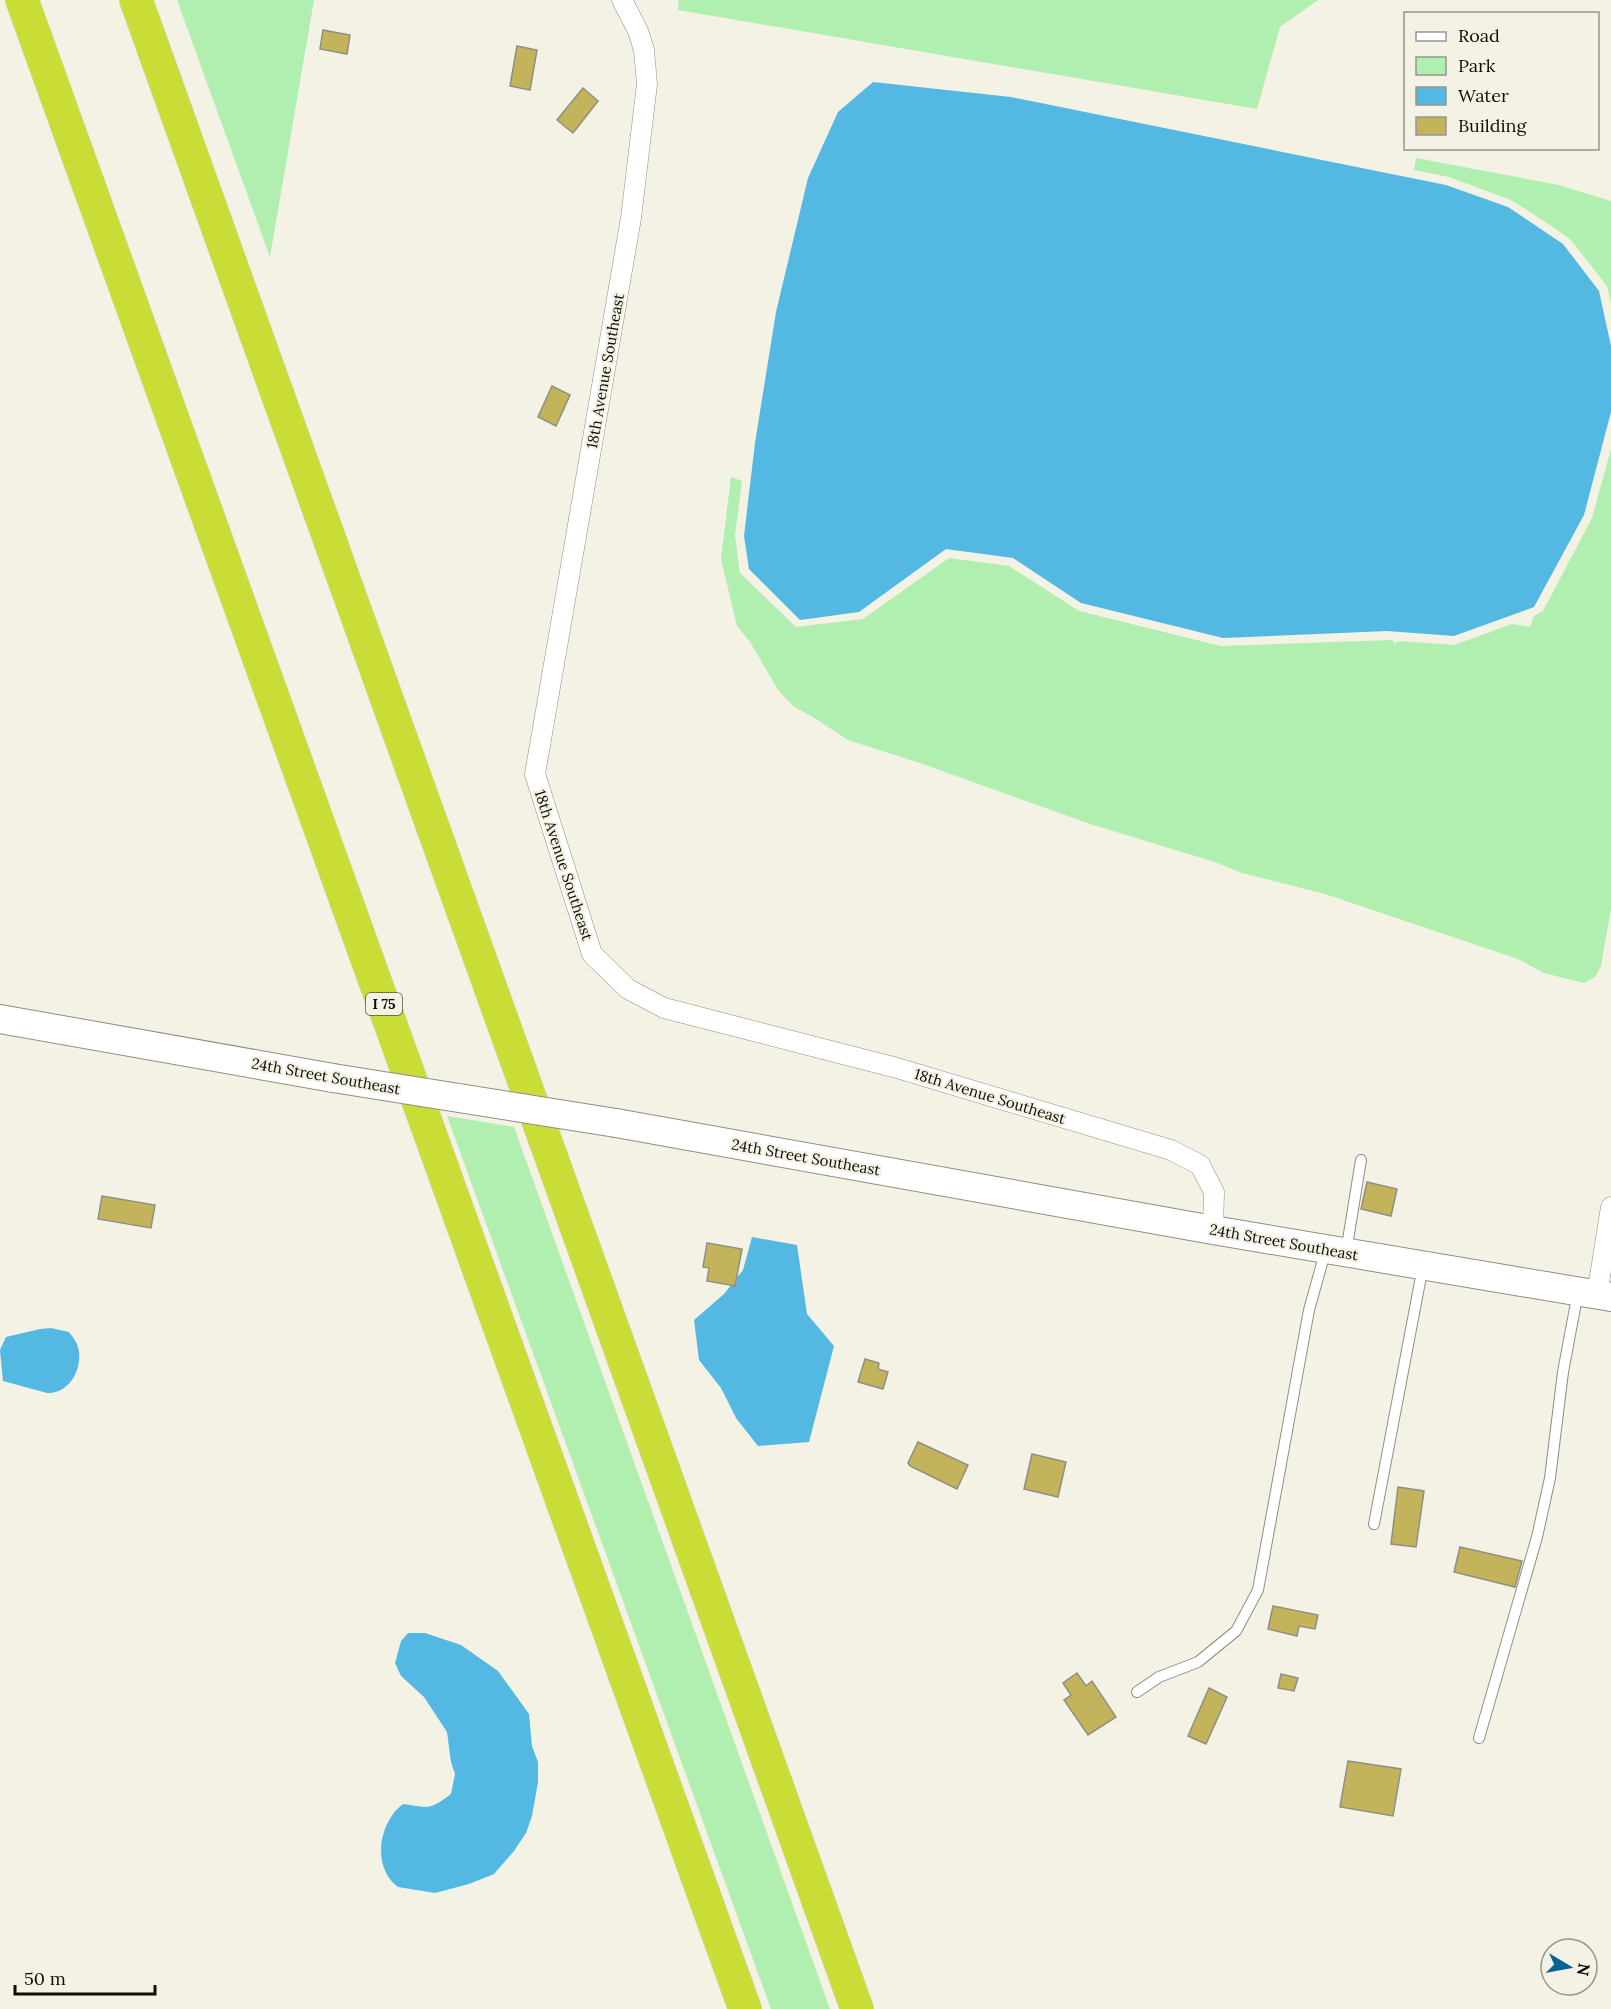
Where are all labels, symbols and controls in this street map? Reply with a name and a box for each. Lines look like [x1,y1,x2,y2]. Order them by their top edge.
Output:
legend [1404,12,1599,150]
text: Road [1458,24,1500,47]
text: Park [1458,54,1496,77]
text: Water [1458,84,1509,107]
text: Building [1458,114,1528,137]
street label: 18th Avenue Southeast [582,292,628,450]
street label: 18th Avenue Southeast [531,787,597,943]
road number: I 75 [366,993,402,1015]
street label: 24th Street Southeast [250,1054,402,1098]
street label: 18th Avenue Southeast [912,1064,1068,1128]
street label: 24th Street Southeast [730,1135,882,1179]
street label: 24th Street Southeast [1208,1220,1360,1264]
north arrow [1539,1937,1599,1997]
scale bar [15,1958,154,1996]
text: N [1573,1962,1595,1977]
text: 50 m [24,1967,66,1990]

